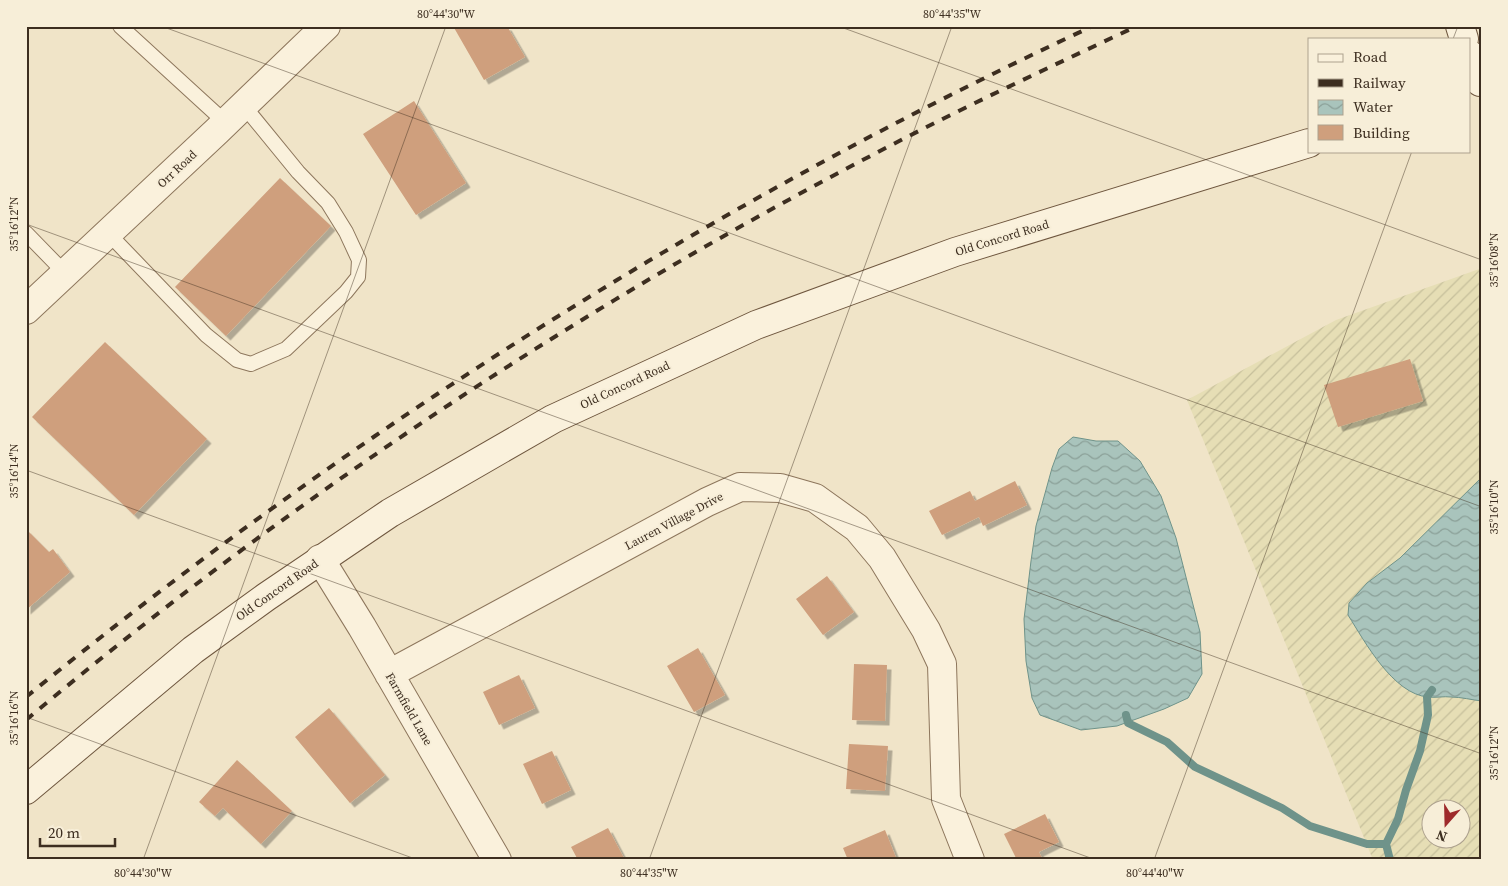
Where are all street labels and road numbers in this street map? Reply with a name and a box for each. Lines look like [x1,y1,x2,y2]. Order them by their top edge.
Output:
street label: Orr Road [154,146,200,191]
street label: Old Concord Road [953,216,1051,260]
street label: Old Concord Road [578,357,673,413]
street label: Lauren Village Drive [622,488,726,554]
street label: Old Concord Road [233,555,322,624]
street label: Farmfield Lane [382,670,436,748]

